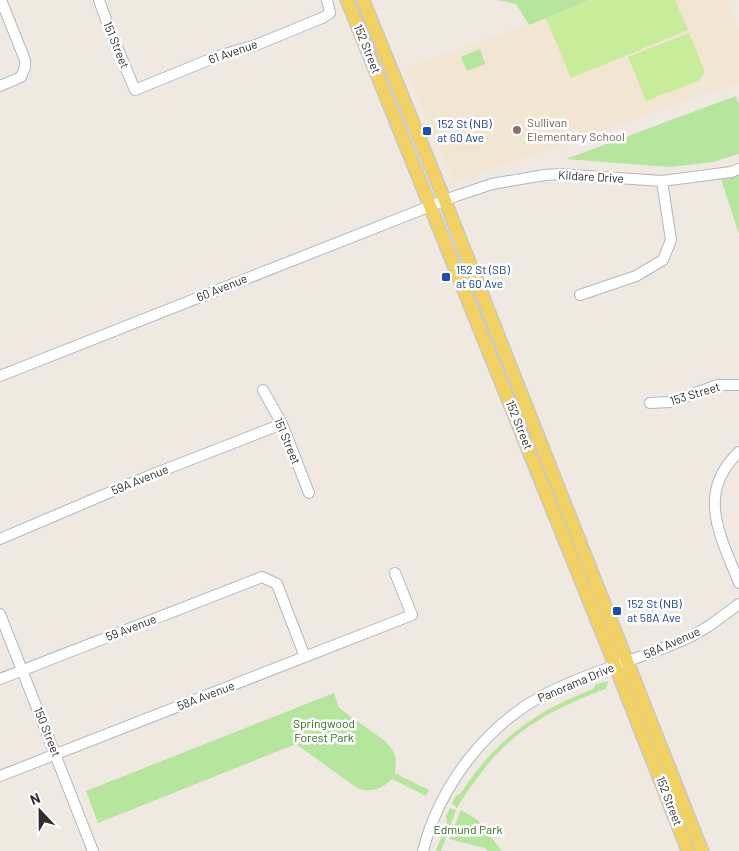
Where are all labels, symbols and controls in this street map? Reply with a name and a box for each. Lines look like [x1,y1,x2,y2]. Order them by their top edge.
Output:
street label: 151 Street [101,19,133,70]
street label: 152 Street [352,22,384,75]
street label: 61 Avenue [206,36,259,66]
place label: Sullivan Elementary School [527,115,625,143]
place label: 152 St (NB) at 60 Ave [437,116,493,144]
marker: Sullivan Elementary School [511,124,523,136]
marker: 152 St (NB) at 60 Ave [421,125,433,137]
street label: Kildare Drive [558,167,624,185]
place label: 152 St (SB) at 60 Ave [456,262,511,290]
street label: 60 Avenue [194,271,249,304]
marker: 152 St (SB) at 60 Ave [440,271,452,283]
street label: 153 Street [668,379,721,407]
street label: 152 Street [504,398,536,451]
street label: 151 Street [272,415,304,466]
street label: 59A Avenue [109,461,170,497]
place label: 152 St (NB) at 58A Ave [627,596,683,624]
marker: 152 St (NB) at 58A Ave [611,605,623,617]
street label: 59 Avenue [103,611,158,643]
street label: 58A Avenue [641,623,702,661]
street label: Panorama Drive [535,660,616,705]
street label: 58A Avenue [175,678,236,712]
street label: 150 Street [32,705,64,758]
park label: Springwood Forest Park [293,716,355,744]
street label: 152 Street [654,774,686,827]
north arrow [15,786,65,836]
text: N [27,789,42,808]
park label: Edmund Park [433,822,503,836]

